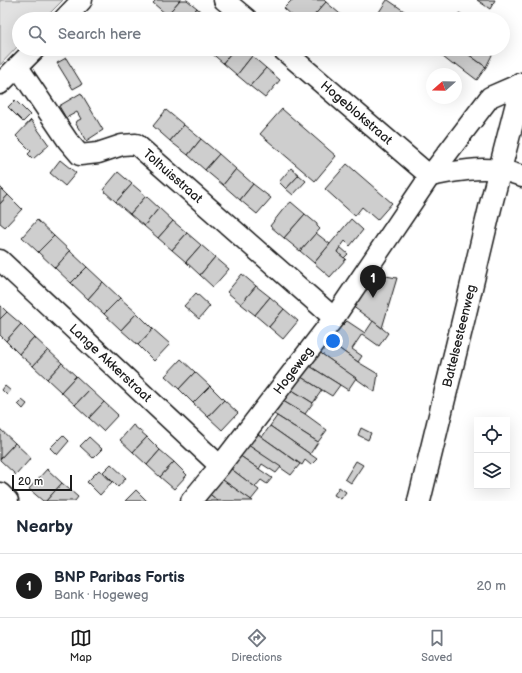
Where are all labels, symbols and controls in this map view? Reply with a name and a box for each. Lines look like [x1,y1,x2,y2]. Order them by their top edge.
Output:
search box [12,12,510,56]
icon: search [26,23,48,45]
text: Search here [58,25,141,44]
north arrow [426,68,462,104]
street label: Hogeblokstraat [317,78,396,148]
street label: Tolhuisstraat [140,146,206,207]
pin: 1 [360,265,386,298]
street label: Battelsesteenweg [439,283,480,389]
street label: Lange Akkerstraat [66,321,155,406]
your location [323,331,343,351]
street label: Hogeweg [270,343,317,398]
map controls [474,417,510,489]
button: locate [474,417,510,453]
button: layers [474,453,510,489]
scale bar [12,473,72,492]
text: 20 m [18,475,43,488]
text: Nearby [16,517,73,537]
text: BNP Paribas Fortis [54,568,185,587]
text: 1 [26,578,32,594]
text: 20 m [476,578,506,594]
text: Bank · Hogeweg [54,587,148,603]
tab: Map [70,627,92,664]
tab: Directions [231,627,282,664]
tab: Saved [421,627,452,664]

